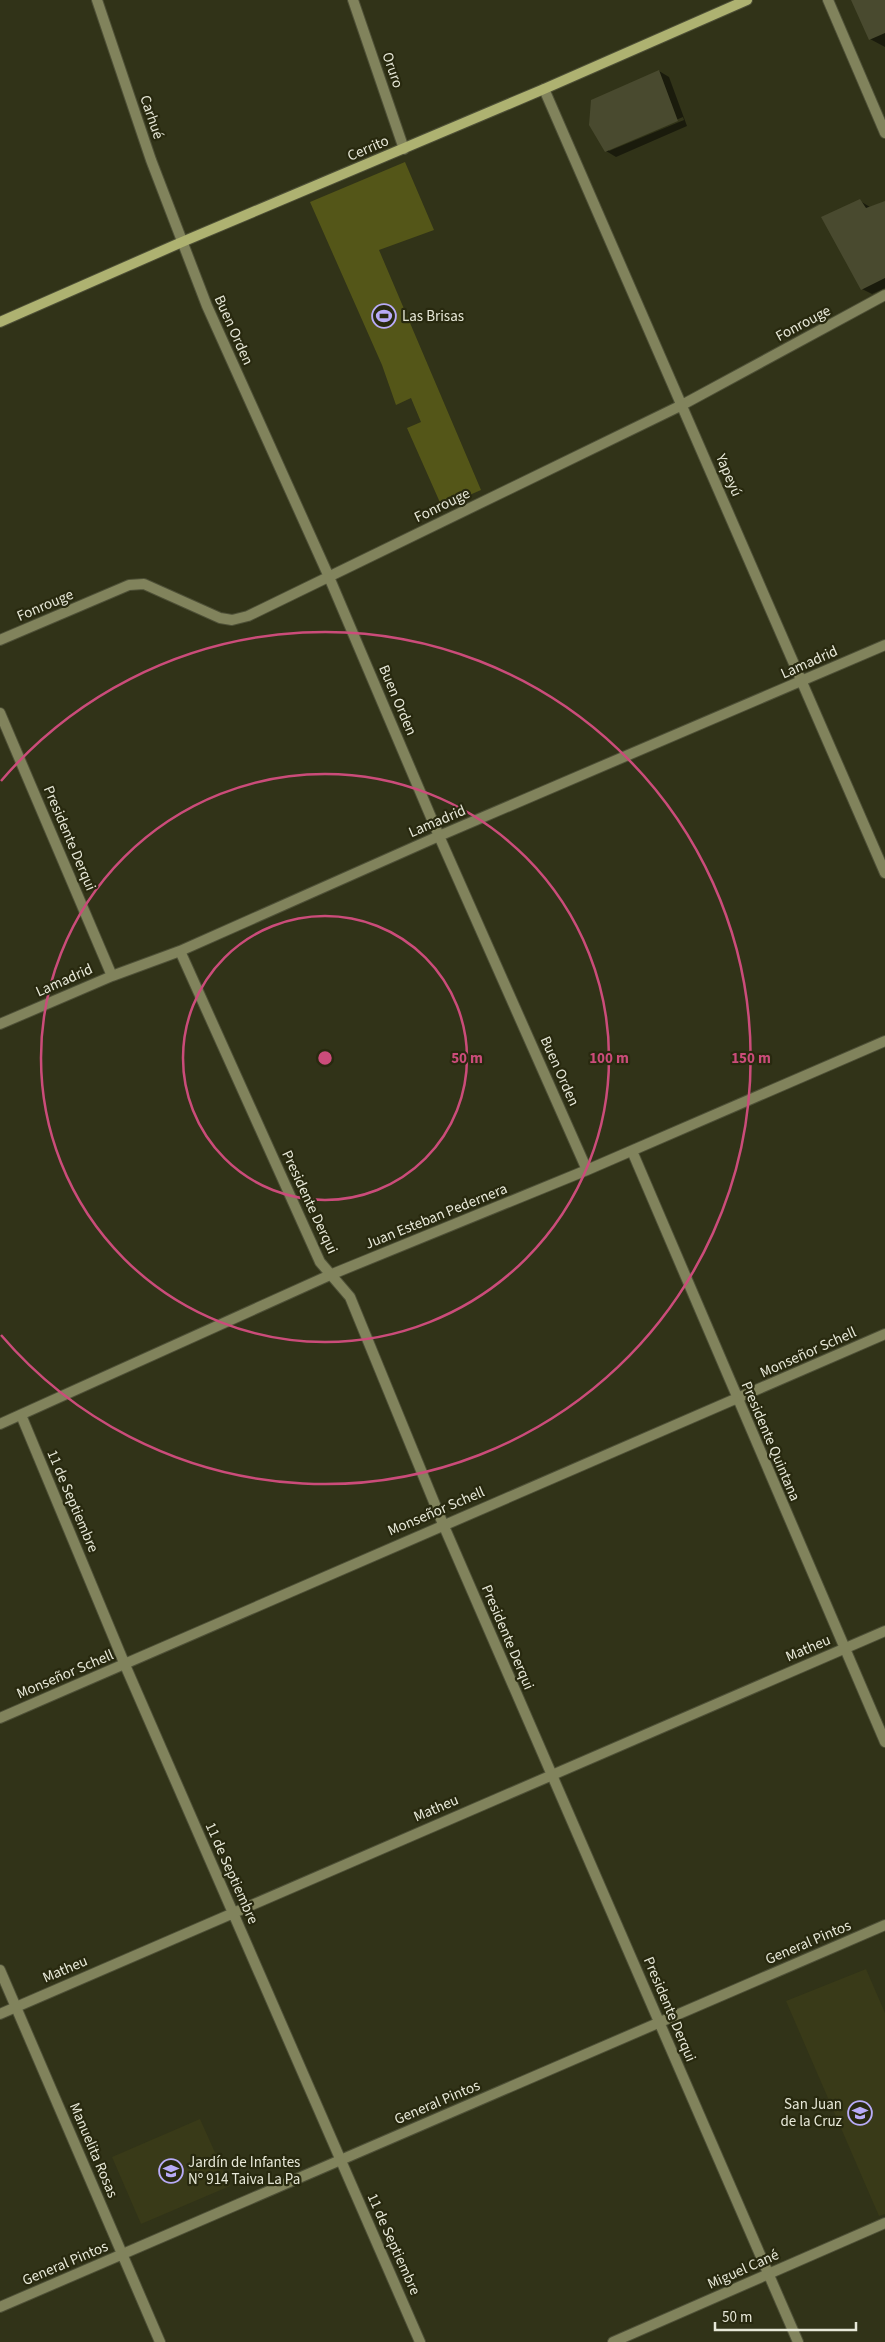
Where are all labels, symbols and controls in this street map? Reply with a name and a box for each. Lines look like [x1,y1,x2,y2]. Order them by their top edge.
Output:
street label: Oruro [377,49,408,91]
street label: Carhué [134,92,169,142]
street label: Cerrito [344,130,392,167]
street label: Buen Orden [209,292,258,369]
street label: Fonrouge [772,300,835,347]
sports icon: Las Brisas [371,303,397,329]
place label: Las Brisas [402,306,464,327]
street label: Yapeyú [710,450,747,500]
street label: Fonrouge [411,483,474,528]
street label: Fonrouge [14,584,77,627]
street label: Lamadrid [777,641,841,684]
street label: Buen Orden [373,662,422,739]
street label: Presidente Derqui [38,782,101,894]
street label: Lamadrid [405,800,469,843]
street label: Lamadrid [32,959,96,1002]
street label: Buen Orden [535,1033,584,1110]
text: 50 m [451,1048,483,1069]
text: 100 m [589,1048,629,1069]
text: 150 m [731,1048,771,1069]
centre of rings [316,1049,334,1067]
street label: Presidente Derqui [276,1147,343,1257]
street label: Juan Esteban Pedernera [362,1178,510,1255]
street label: Monseñor Schell [757,1322,860,1383]
street label: Presidente Quintana [736,1378,805,1504]
street label: 11 de Septiembre [41,1447,104,1556]
street label: Monseñor Schell [384,1481,488,1541]
street label: Presidente Derqui [476,1581,539,1693]
street label: Matheu [782,1630,834,1667]
street label: Monseñor Schell [13,1644,117,1704]
street label: Matheu [410,1790,462,1827]
street label: 11 de Septiembre [200,1819,263,1928]
street label: General Pintos [762,1915,854,1970]
street label: Matheu [39,1951,91,1988]
street label: Presidente Derqui [638,1953,701,2065]
street label: General Pintos [391,2075,483,2130]
place label: San Juan de la Cruz [781,2094,842,2132]
street label: Manuelita Rosas [64,2099,123,2201]
school or university icon: San Juan de la Cruz [847,2100,873,2126]
place label: Jardín de Infantes Nº 914 Taiva La Pa [188,2152,300,2190]
school or university icon: Jardín de Infantes Nº 914 Taiva La Pa [158,2158,184,2184]
street label: 11 de Septiembre [362,2190,425,2299]
street label: General Pintos [19,2236,111,2291]
street label: Miguel Cané [704,2244,782,2295]
scale bar [715,2300,856,2332]
text: 50 m [722,2307,752,2328]

